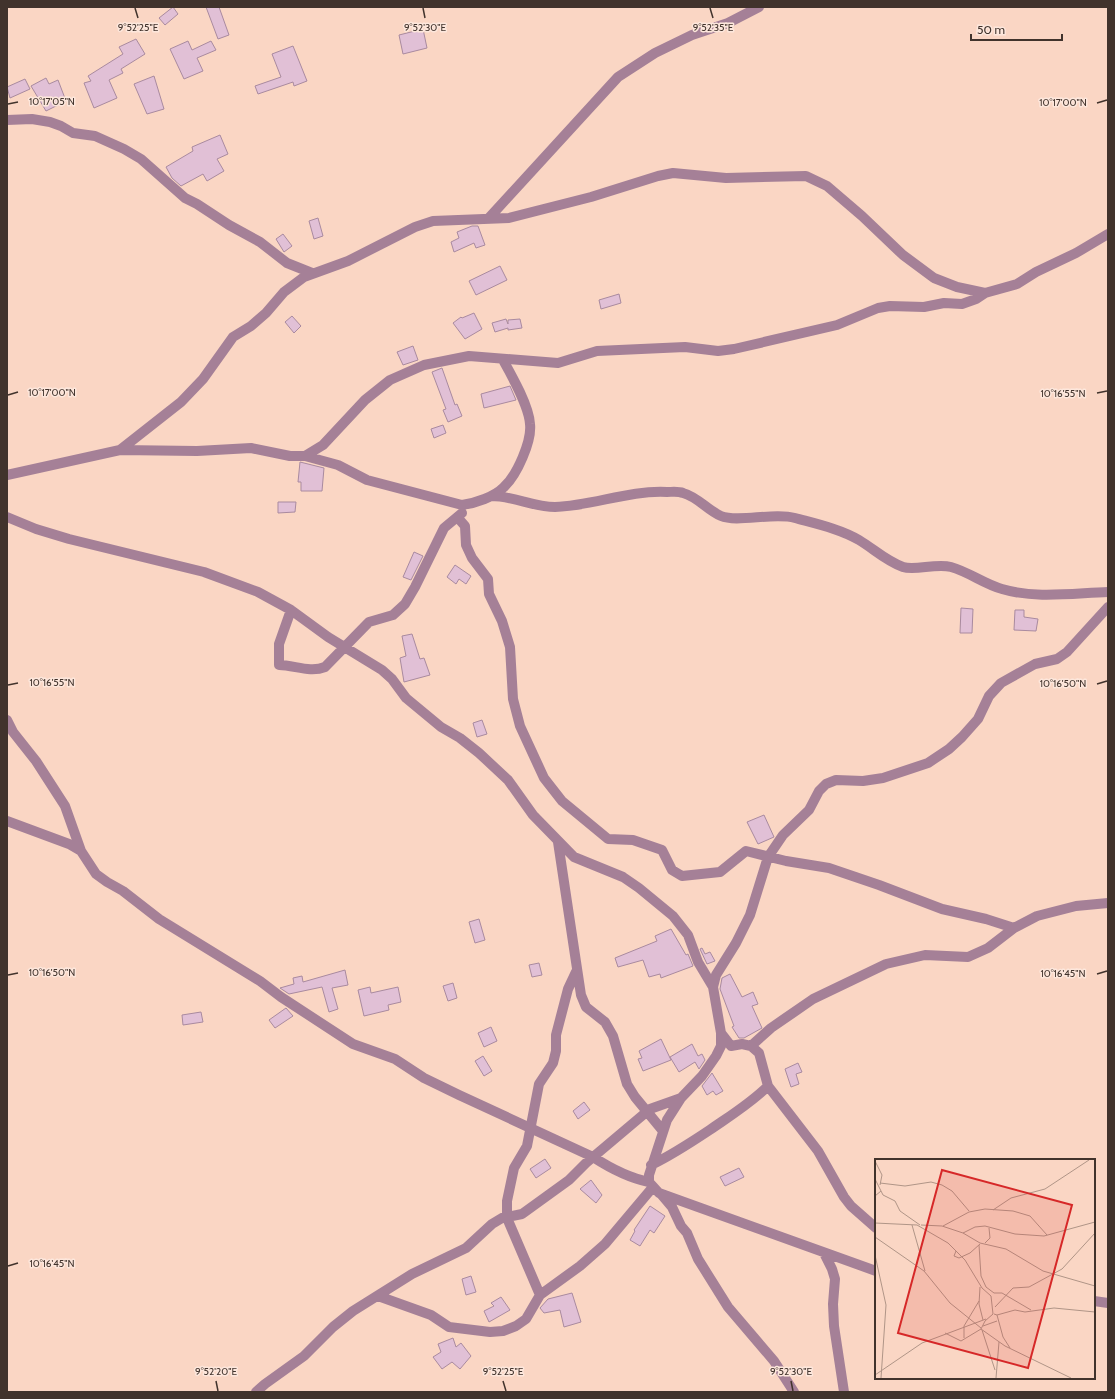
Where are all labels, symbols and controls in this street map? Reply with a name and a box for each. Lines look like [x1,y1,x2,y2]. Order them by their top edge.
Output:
scale bar [971,16,1062,42]
text: 9°52'25"E [118,21,159,34]
text: 9°52'30"E [404,21,447,34]
text: 9°52'35"E [693,21,734,34]
text: 50 m [977,22,1005,37]
text: 10°17'05"N [29,95,75,108]
text: 10°17'00"N [1039,96,1087,109]
text: 10°17'00"N [28,386,76,399]
text: 10°16'55"N [1041,387,1085,400]
text: 10°16'55"N [30,676,74,689]
text: 10°16'50"N [1040,677,1086,690]
text: 10°16'50"N [29,966,75,979]
text: 10°16'45"N [1040,967,1086,980]
inset map [875,1159,1095,1379]
text: 10°16'45"N [29,1257,75,1270]
text: 9°52'20"E [195,1365,237,1378]
text: 9°52'25"E [483,1365,524,1378]
text: 9°52'30"E [770,1365,813,1378]

